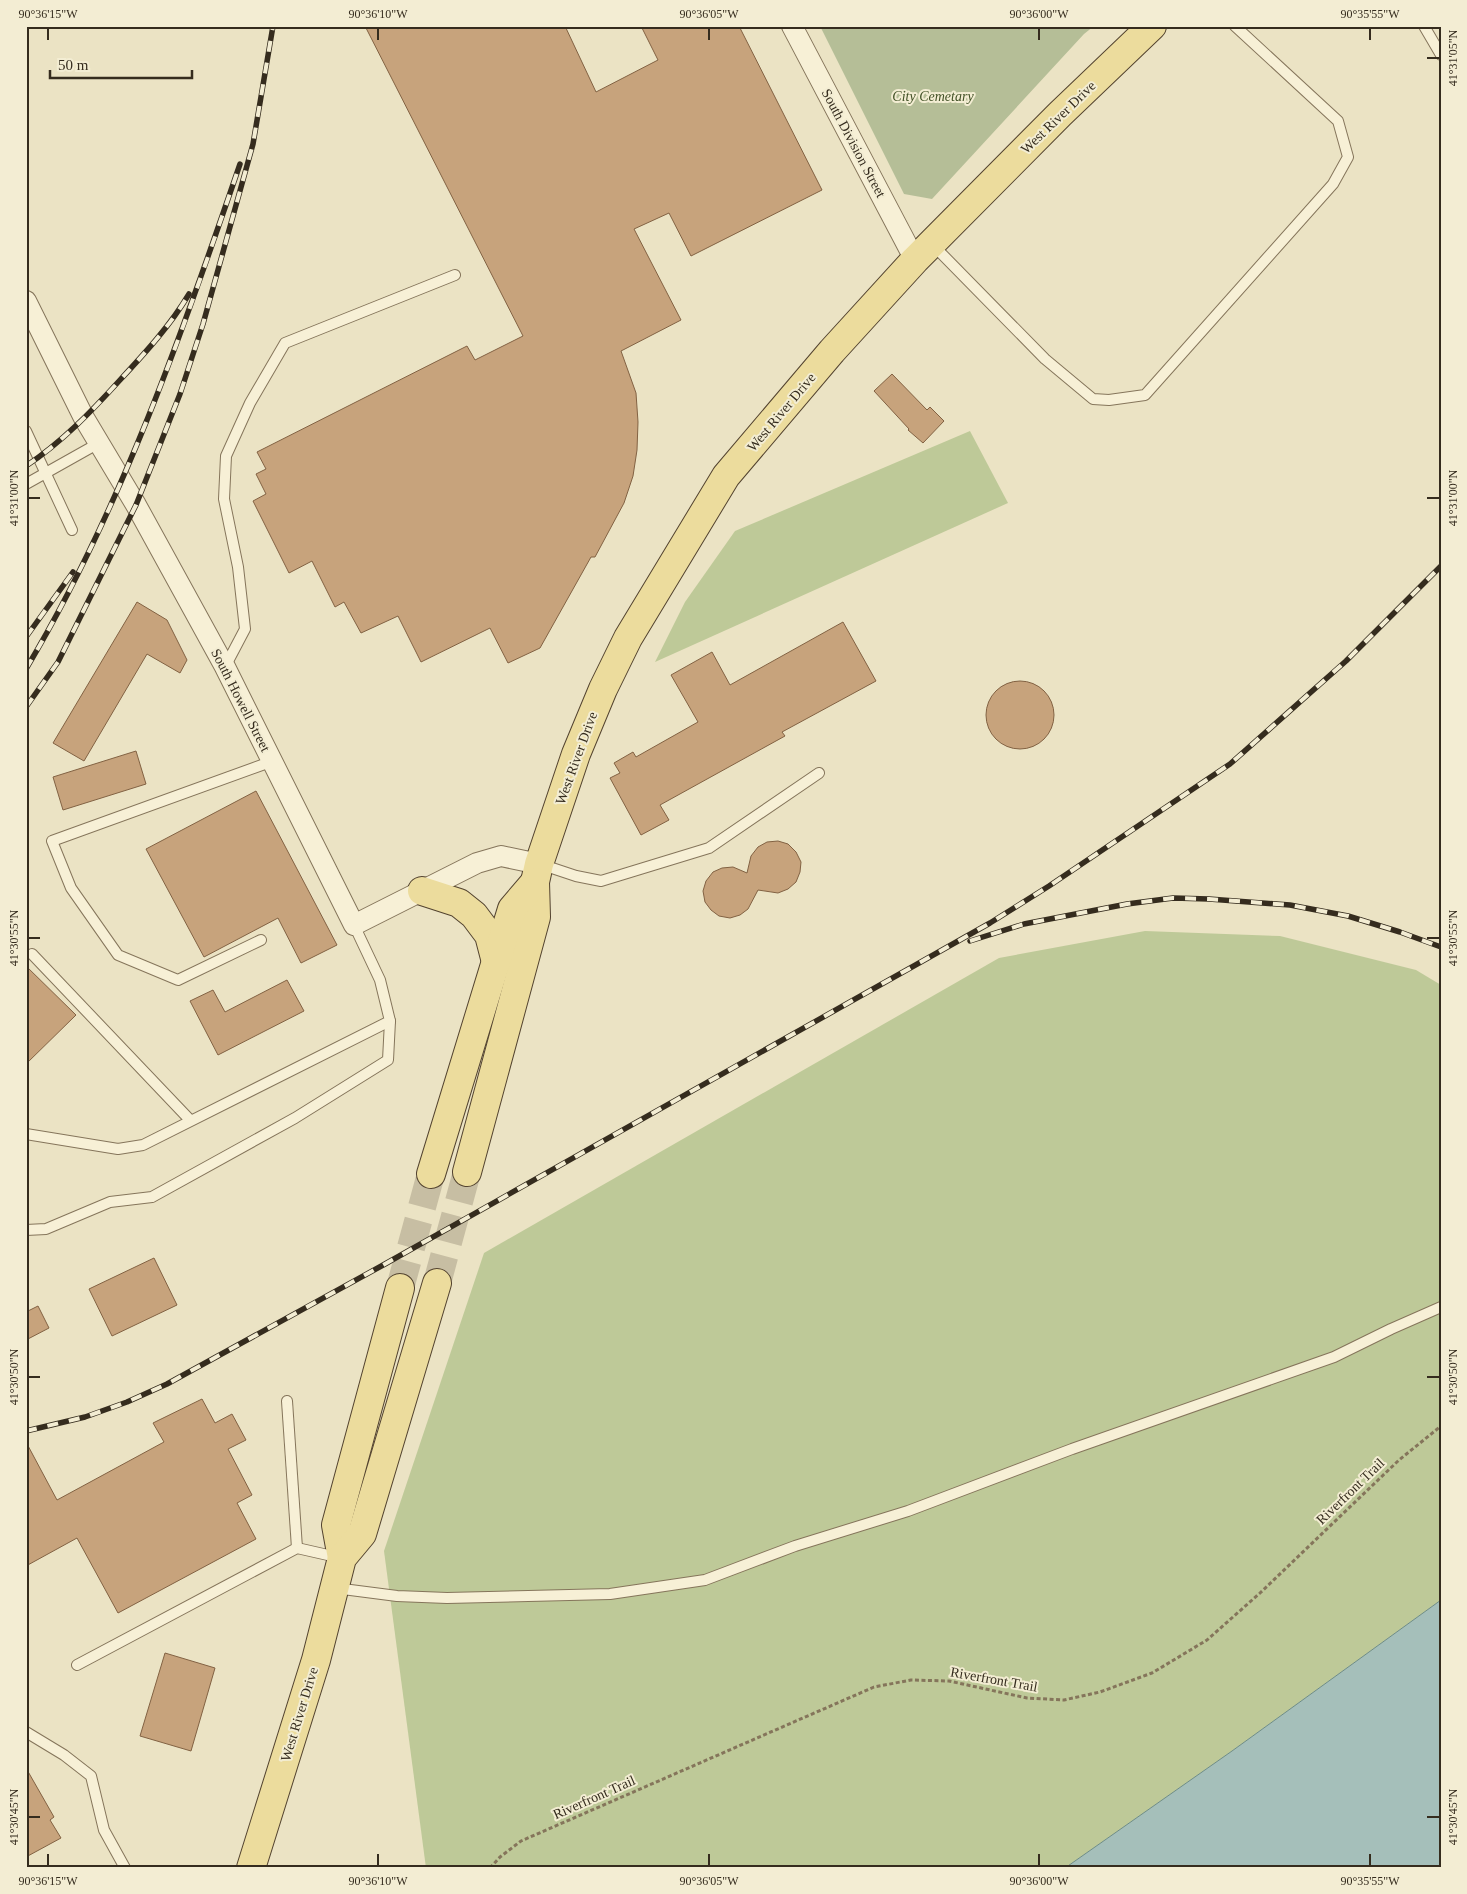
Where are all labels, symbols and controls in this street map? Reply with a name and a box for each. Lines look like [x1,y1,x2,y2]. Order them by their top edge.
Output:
text: 90°36'15"W [18,7,78,21]
text: 90°36'10"W [348,7,408,21]
text: 90°36'05"W [679,7,739,21]
text: 90°36'00"W [1009,7,1069,21]
text: 90°35'55"W [1340,7,1400,21]
text: 41°31'05"N [1446,29,1460,86]
scale bar [50,48,192,80]
text: 50 m [58,57,89,73]
street label: West River Drive [1018,78,1099,157]
street label: South Division Street [819,86,889,200]
park label: City Cemetary [892,89,974,104]
street label: West River Drive [744,370,819,455]
text: 41°31'00"N [7,469,21,526]
text: 41°31'00"N [1446,469,1460,526]
street label: South Howell Street [208,646,273,754]
street label: West River Drive [553,710,600,807]
text: 41°30'55"N [7,909,21,966]
text: 41°30'55"N [1446,909,1460,966]
text: 41°30'50"N [7,1348,21,1405]
text: 41°30'50"N [1446,1348,1460,1405]
street label: Riverfront Trail [1313,1455,1387,1527]
street label: Riverfront Trail [949,1664,1039,1695]
street label: West River Drive [278,1665,321,1763]
street label: Riverfront Trail [551,1773,638,1822]
text: 41°30'45"N [7,1788,21,1845]
text: 41°30'45"N [1446,1788,1460,1845]
text: 90°36'15"W [18,1874,78,1888]
text: 90°36'10"W [348,1874,408,1888]
text: 90°36'05"W [679,1874,739,1888]
text: 90°36'00"W [1009,1874,1069,1888]
text: 90°35'55"W [1340,1874,1400,1888]

